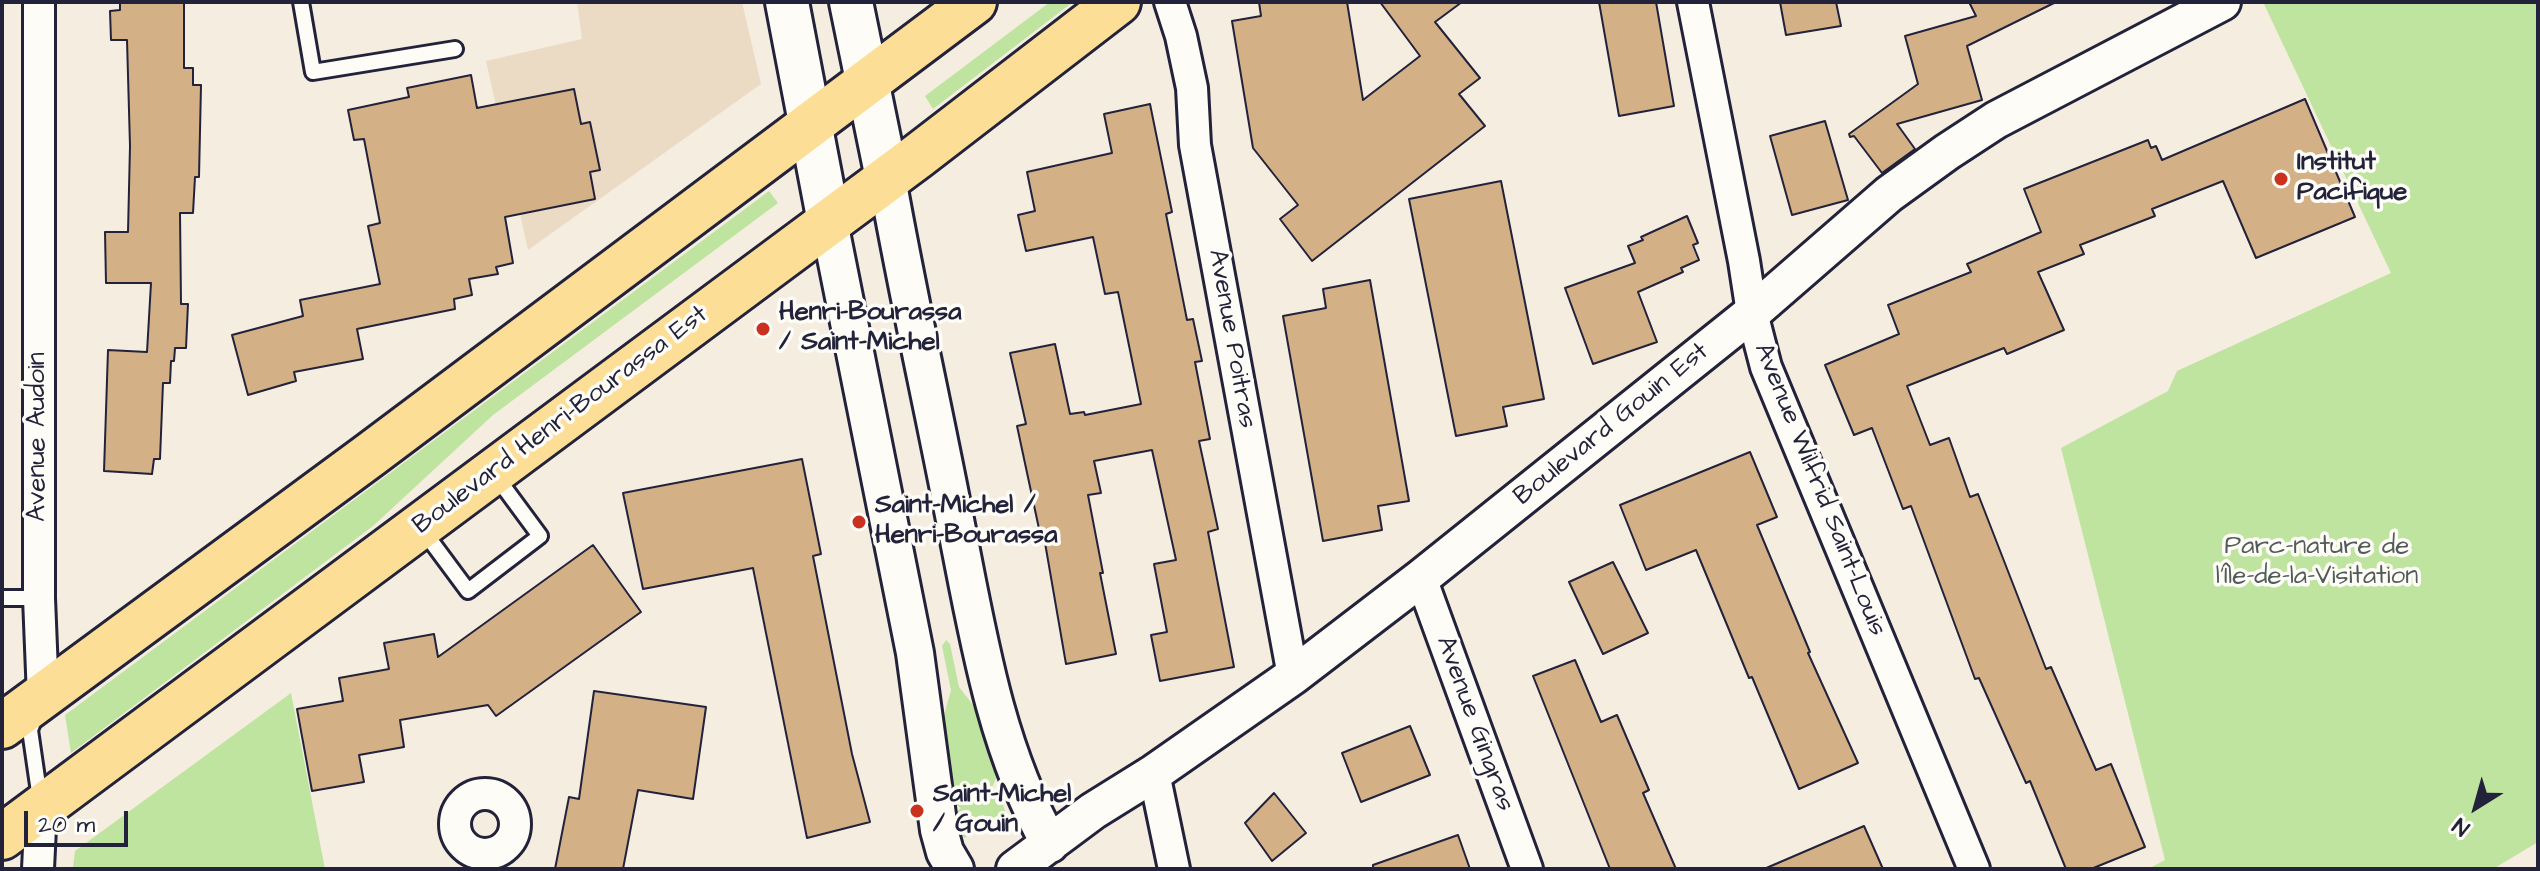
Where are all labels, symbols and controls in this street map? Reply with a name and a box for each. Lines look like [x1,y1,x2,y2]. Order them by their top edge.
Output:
place label: Institut Pacifique [2297,148,2407,210]
marker: Institut Pacifique [2272,170,2290,188]
street label: Avenue Poitras [1200,247,1262,431]
place label: Henri-Bourassa / Saint-Michel [779,298,961,360]
street label: Boulevard Henri-Bourassa Est [407,300,715,542]
marker: Henri-Bourassa / Saint-Michel [754,320,772,338]
street label: Boulevard Gouin Est [1508,337,1716,513]
street label: Avenue Wilfrid Saint-Louis [1746,339,1892,641]
street label: Avenue Audoin [23,352,55,522]
place label: Saint-Michel / Henri-Bourassa [875,491,1057,552]
marker: Saint-Michel / Henri-Bourassa [850,513,868,531]
park label: Parc-nature de l'Île-de-la-Visitation [2216,532,2418,594]
street label: Avenue Gingras [1428,632,1520,816]
north arrow [2436,767,2516,847]
place label: Saint-Michel / Gouin [933,780,1071,842]
scale bar [28,795,132,845]
marker: Saint-Michel / Gouin [908,802,926,820]
text: 20 m [38,808,95,842]
text: N [2446,810,2476,843]

